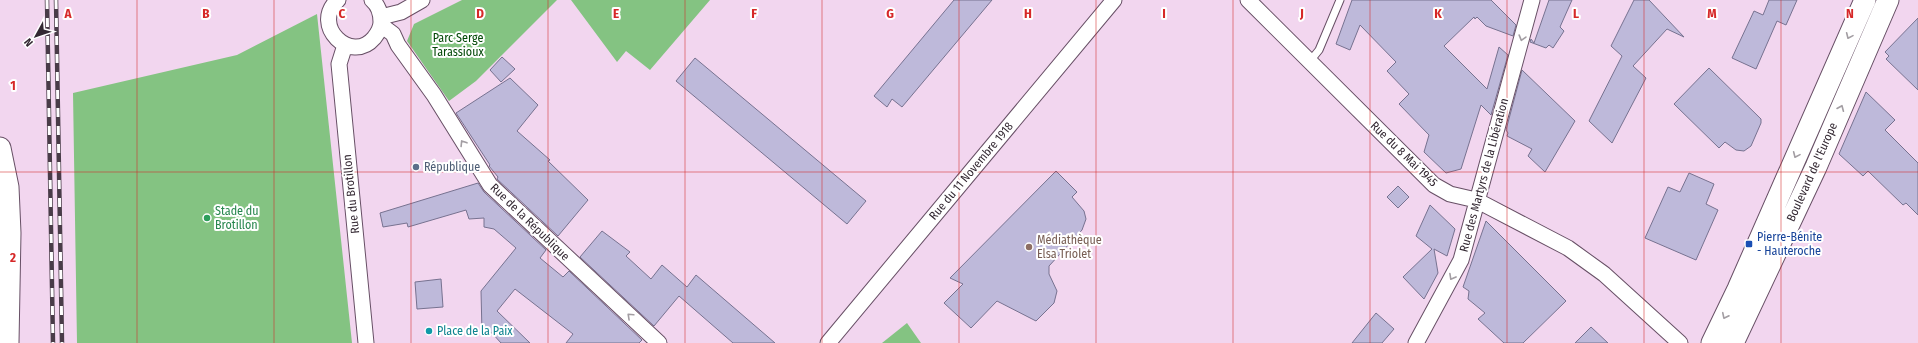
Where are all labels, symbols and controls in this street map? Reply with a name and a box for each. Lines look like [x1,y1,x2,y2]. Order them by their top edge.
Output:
text: A [63,6,72,21]
text: B [202,6,210,21]
text: C [339,6,346,21]
text: D [476,6,484,21]
text: E [613,6,619,21]
text: F [751,6,757,21]
text: G [886,6,894,21]
text: H [1024,6,1032,21]
text: I [1162,6,1166,21]
text: J [1299,6,1304,21]
text: K [1434,6,1442,21]
text: L [1573,6,1579,21]
text: M [1707,6,1717,21]
text: N [1846,6,1854,21]
north arrow [16,16,56,56]
park label: Parc Serge Tarassioux [432,31,484,59]
one-way arrow [1846,31,1854,39]
one-way arrow [1518,34,1527,41]
text: N [22,35,36,49]
text: 1 [10,78,16,93]
street label: Rue des Martyrs de la Libération [1457,97,1511,253]
one-way arrow [1837,104,1845,111]
street label: Rue du 8 Mai 1945 [1368,118,1441,190]
street label: Rue du 11 Novembre 1918 [926,119,1016,223]
street label: Boulevard de l'Europe [1784,120,1840,224]
one-way arrow [461,140,468,147]
one-way arrow [1793,151,1801,158]
street label: Rue du Brotillon [340,154,362,234]
place label: République [424,160,480,174]
marker: République [411,162,421,172]
street label: Rue de la République [487,181,573,263]
place label: Stade du Brotillon [215,204,259,232]
marker: Stade du Brotillon [202,213,212,223]
place label: Pierre-Bénite - Hauteroche [1757,230,1822,258]
place label: Médiathèque Elsa Triolet [1037,233,1102,261]
marker: Pierre-Bénite - Hauteroche [1744,239,1754,249]
marker: Médiathèque Elsa Triolet [1024,242,1034,252]
text: 2 [9,250,16,265]
one-way arrow [1450,273,1457,280]
one-way arrow [1722,312,1730,319]
one-way arrow [627,314,635,321]
place label: Place de la Paix [437,324,513,338]
marker: Place de la Paix [424,326,434,336]

